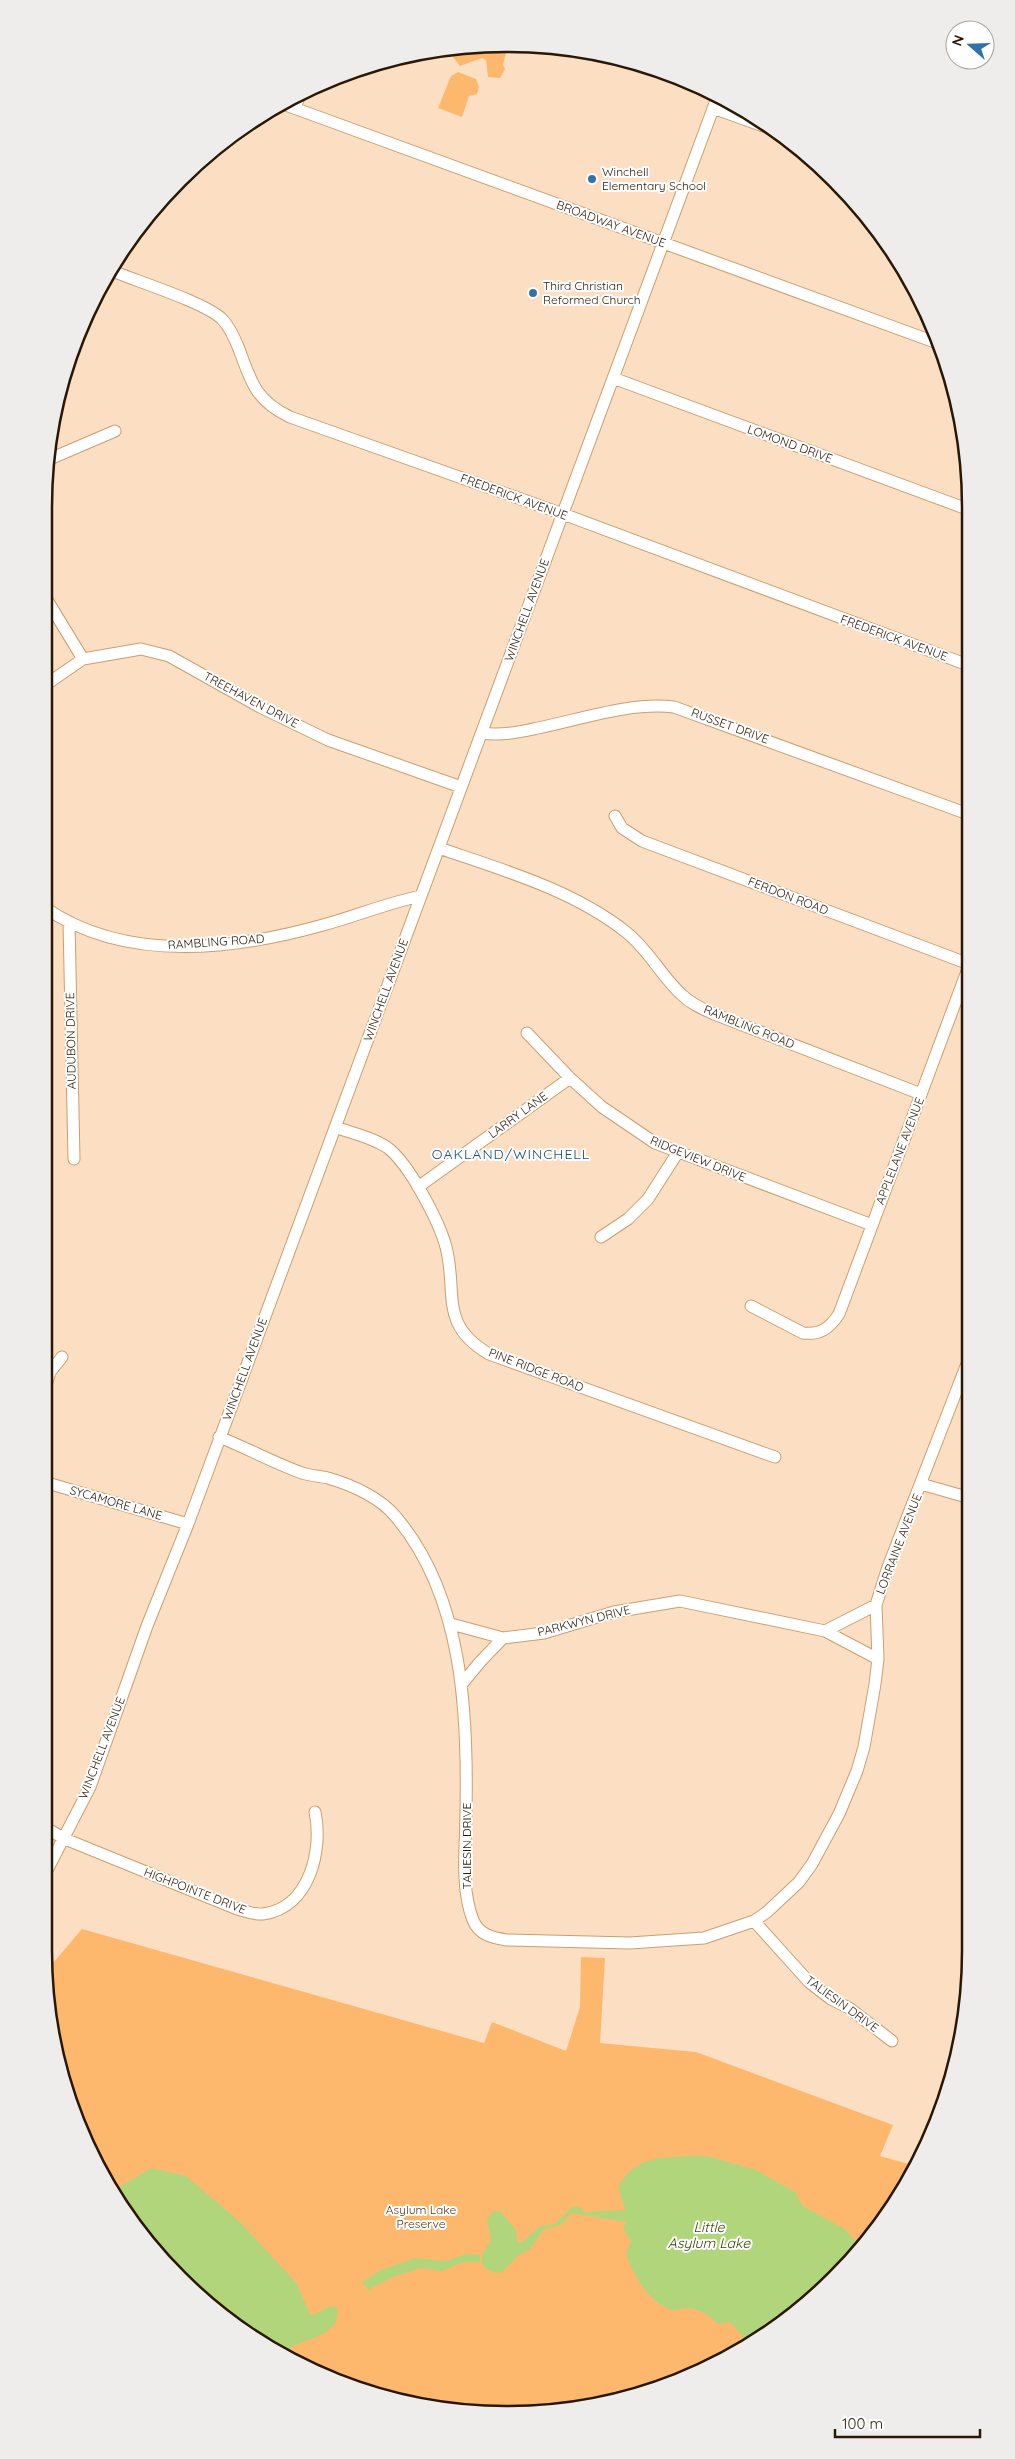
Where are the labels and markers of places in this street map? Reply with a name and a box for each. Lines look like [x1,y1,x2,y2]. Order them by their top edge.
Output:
place label: Winchell Elementary School [602,164,706,193]
marker: Winchell Elementary School [586,173,598,185]
place label: Third Christian Reformed Church [543,278,641,307]
marker: Third Christian Reformed Church [527,287,539,299]

